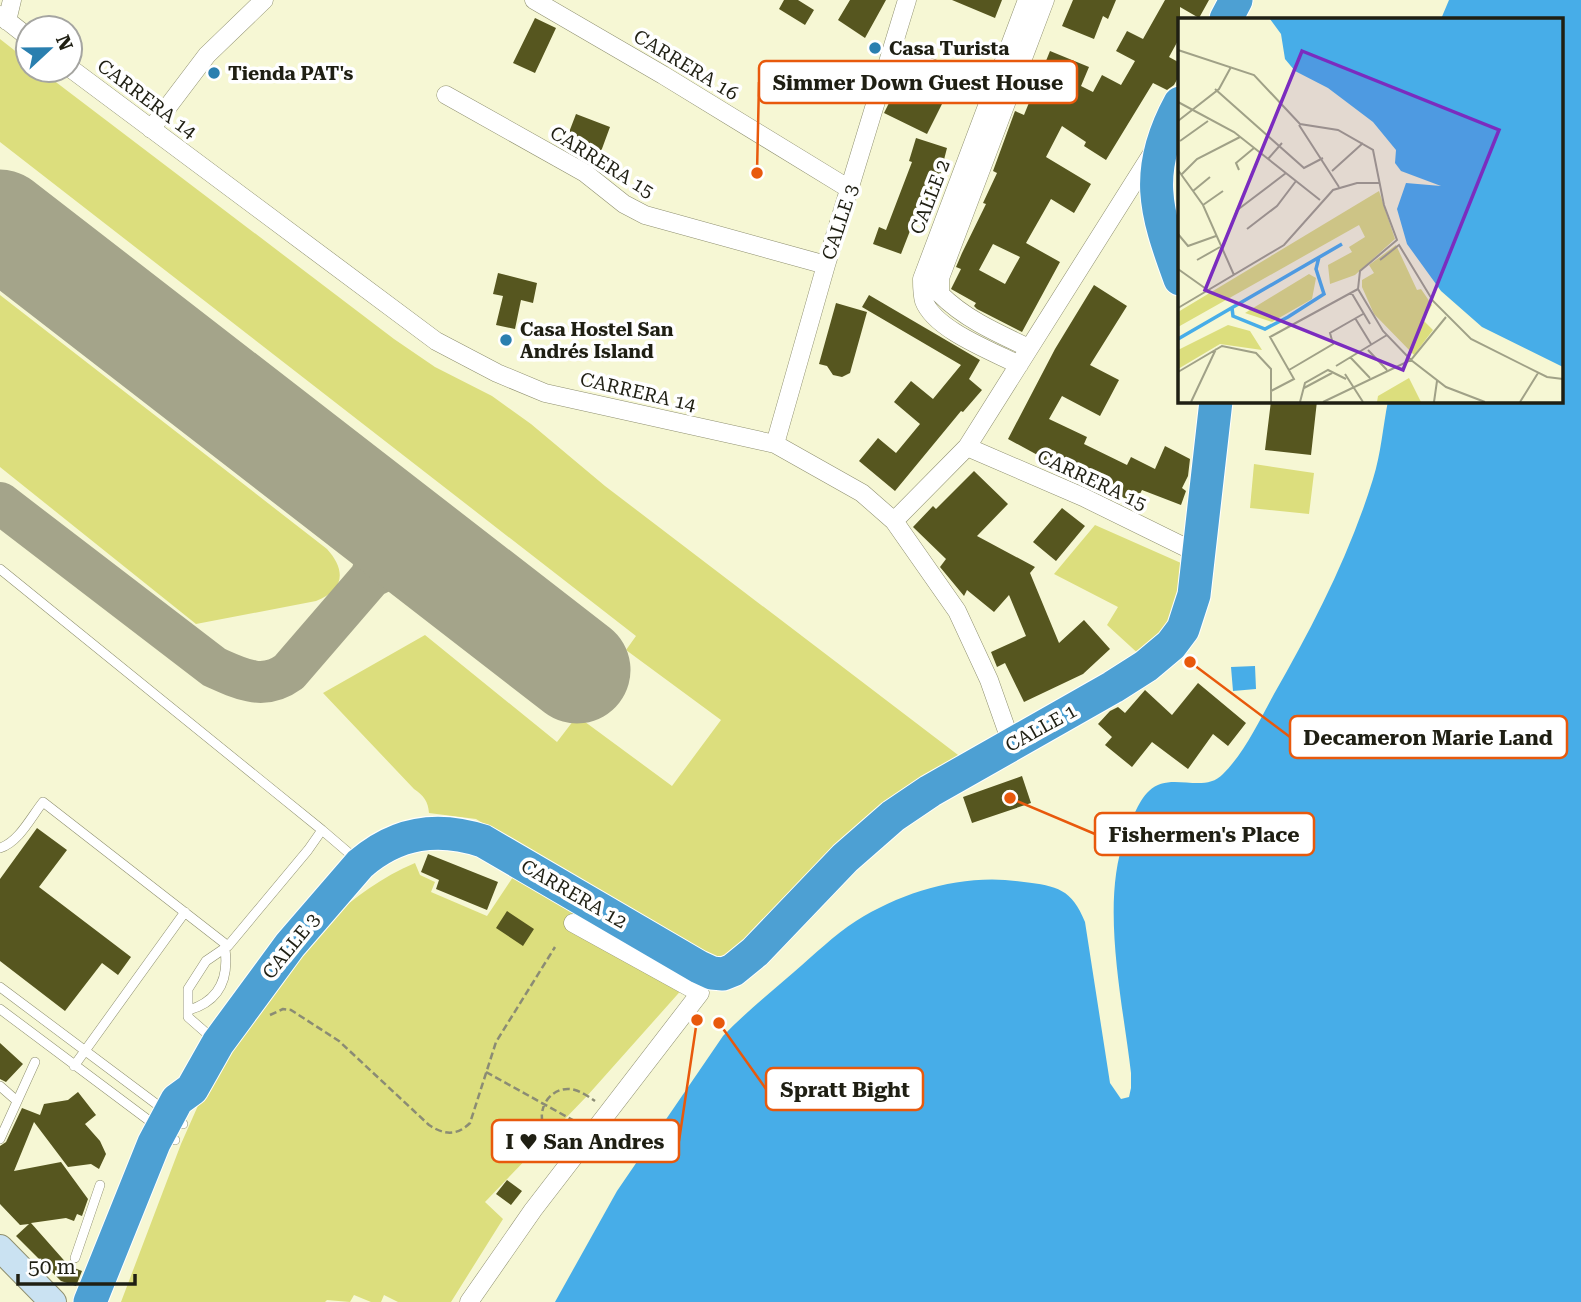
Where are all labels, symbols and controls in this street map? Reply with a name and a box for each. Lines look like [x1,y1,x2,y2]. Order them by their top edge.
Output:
north arrow [14,14,84,84]
inset map [1178,18,1564,402]
street label: CARRERA 16 [629,25,743,105]
text: N [51,32,78,54]
place label: Casa Turista [889,37,1009,60]
marker: Casa Turista [867,40,883,56]
street label: CARRERA 14 [93,54,201,144]
callout: Simmer Down Guest House [759,61,1077,103]
place label: Tienda PAT's [228,62,354,85]
marker: Tienda PAT's [206,65,222,81]
text: Simmer Down Guest House [773,71,1063,95]
street label: CARRERA 15 [546,121,658,203]
street label: CALLE 2 [905,156,955,238]
street label: CALLE 3 [817,181,863,263]
place label: Casa Hostel San Andrés Island [520,318,674,363]
marker: Casa Hostel San Andrés Island [498,332,514,348]
street label: CARRERA 14 [578,367,699,417]
street label: CARRERA 15 [1034,445,1150,515]
street label: CALLE 1 [1001,699,1081,757]
callout: Decameron Marie Land [1290,716,1567,758]
text: Decameron Marie Land [1303,726,1553,750]
callout: Fishermen's Place [1095,813,1314,855]
text: Fishermen's Place [1108,823,1300,847]
street label: CARRERA 12 [517,854,631,934]
street label: CALLE 3 [257,908,325,984]
callout: Spratt Bight [766,1068,923,1110]
text: Spratt Bight [780,1078,910,1102]
callout: I ♥ San Andres [492,1120,679,1162]
text: I ♥ San Andres [506,1130,665,1154]
scale bar [18,1242,135,1286]
text: 50 m [28,1255,76,1279]

